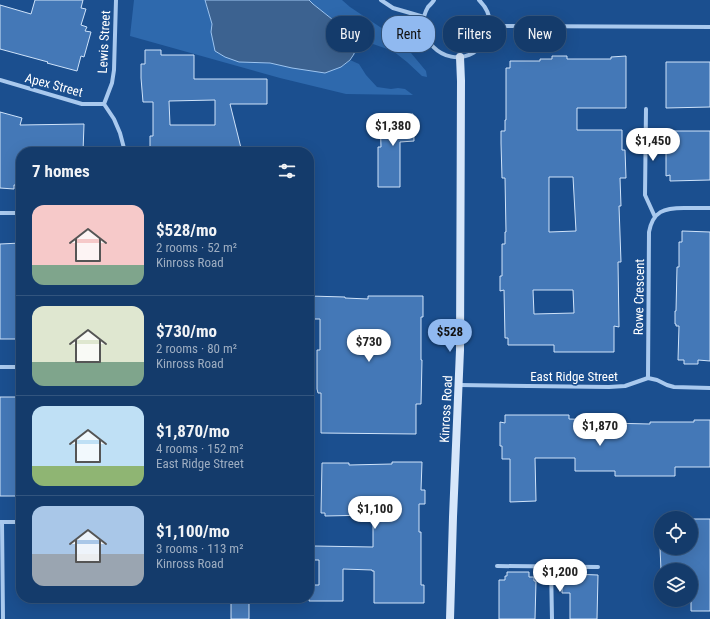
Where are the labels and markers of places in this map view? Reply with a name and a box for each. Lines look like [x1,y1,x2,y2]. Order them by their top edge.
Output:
pin: $1,380 [360,113,426,147]
pin: $1,450 [620,128,686,162]
pin: $528 [426,319,474,353]
pin: $730 [345,329,393,363]
pin: $1,870 [567,413,633,447]
pin: $1,100 [342,496,408,530]
pin: $1,200 [527,559,593,593]

